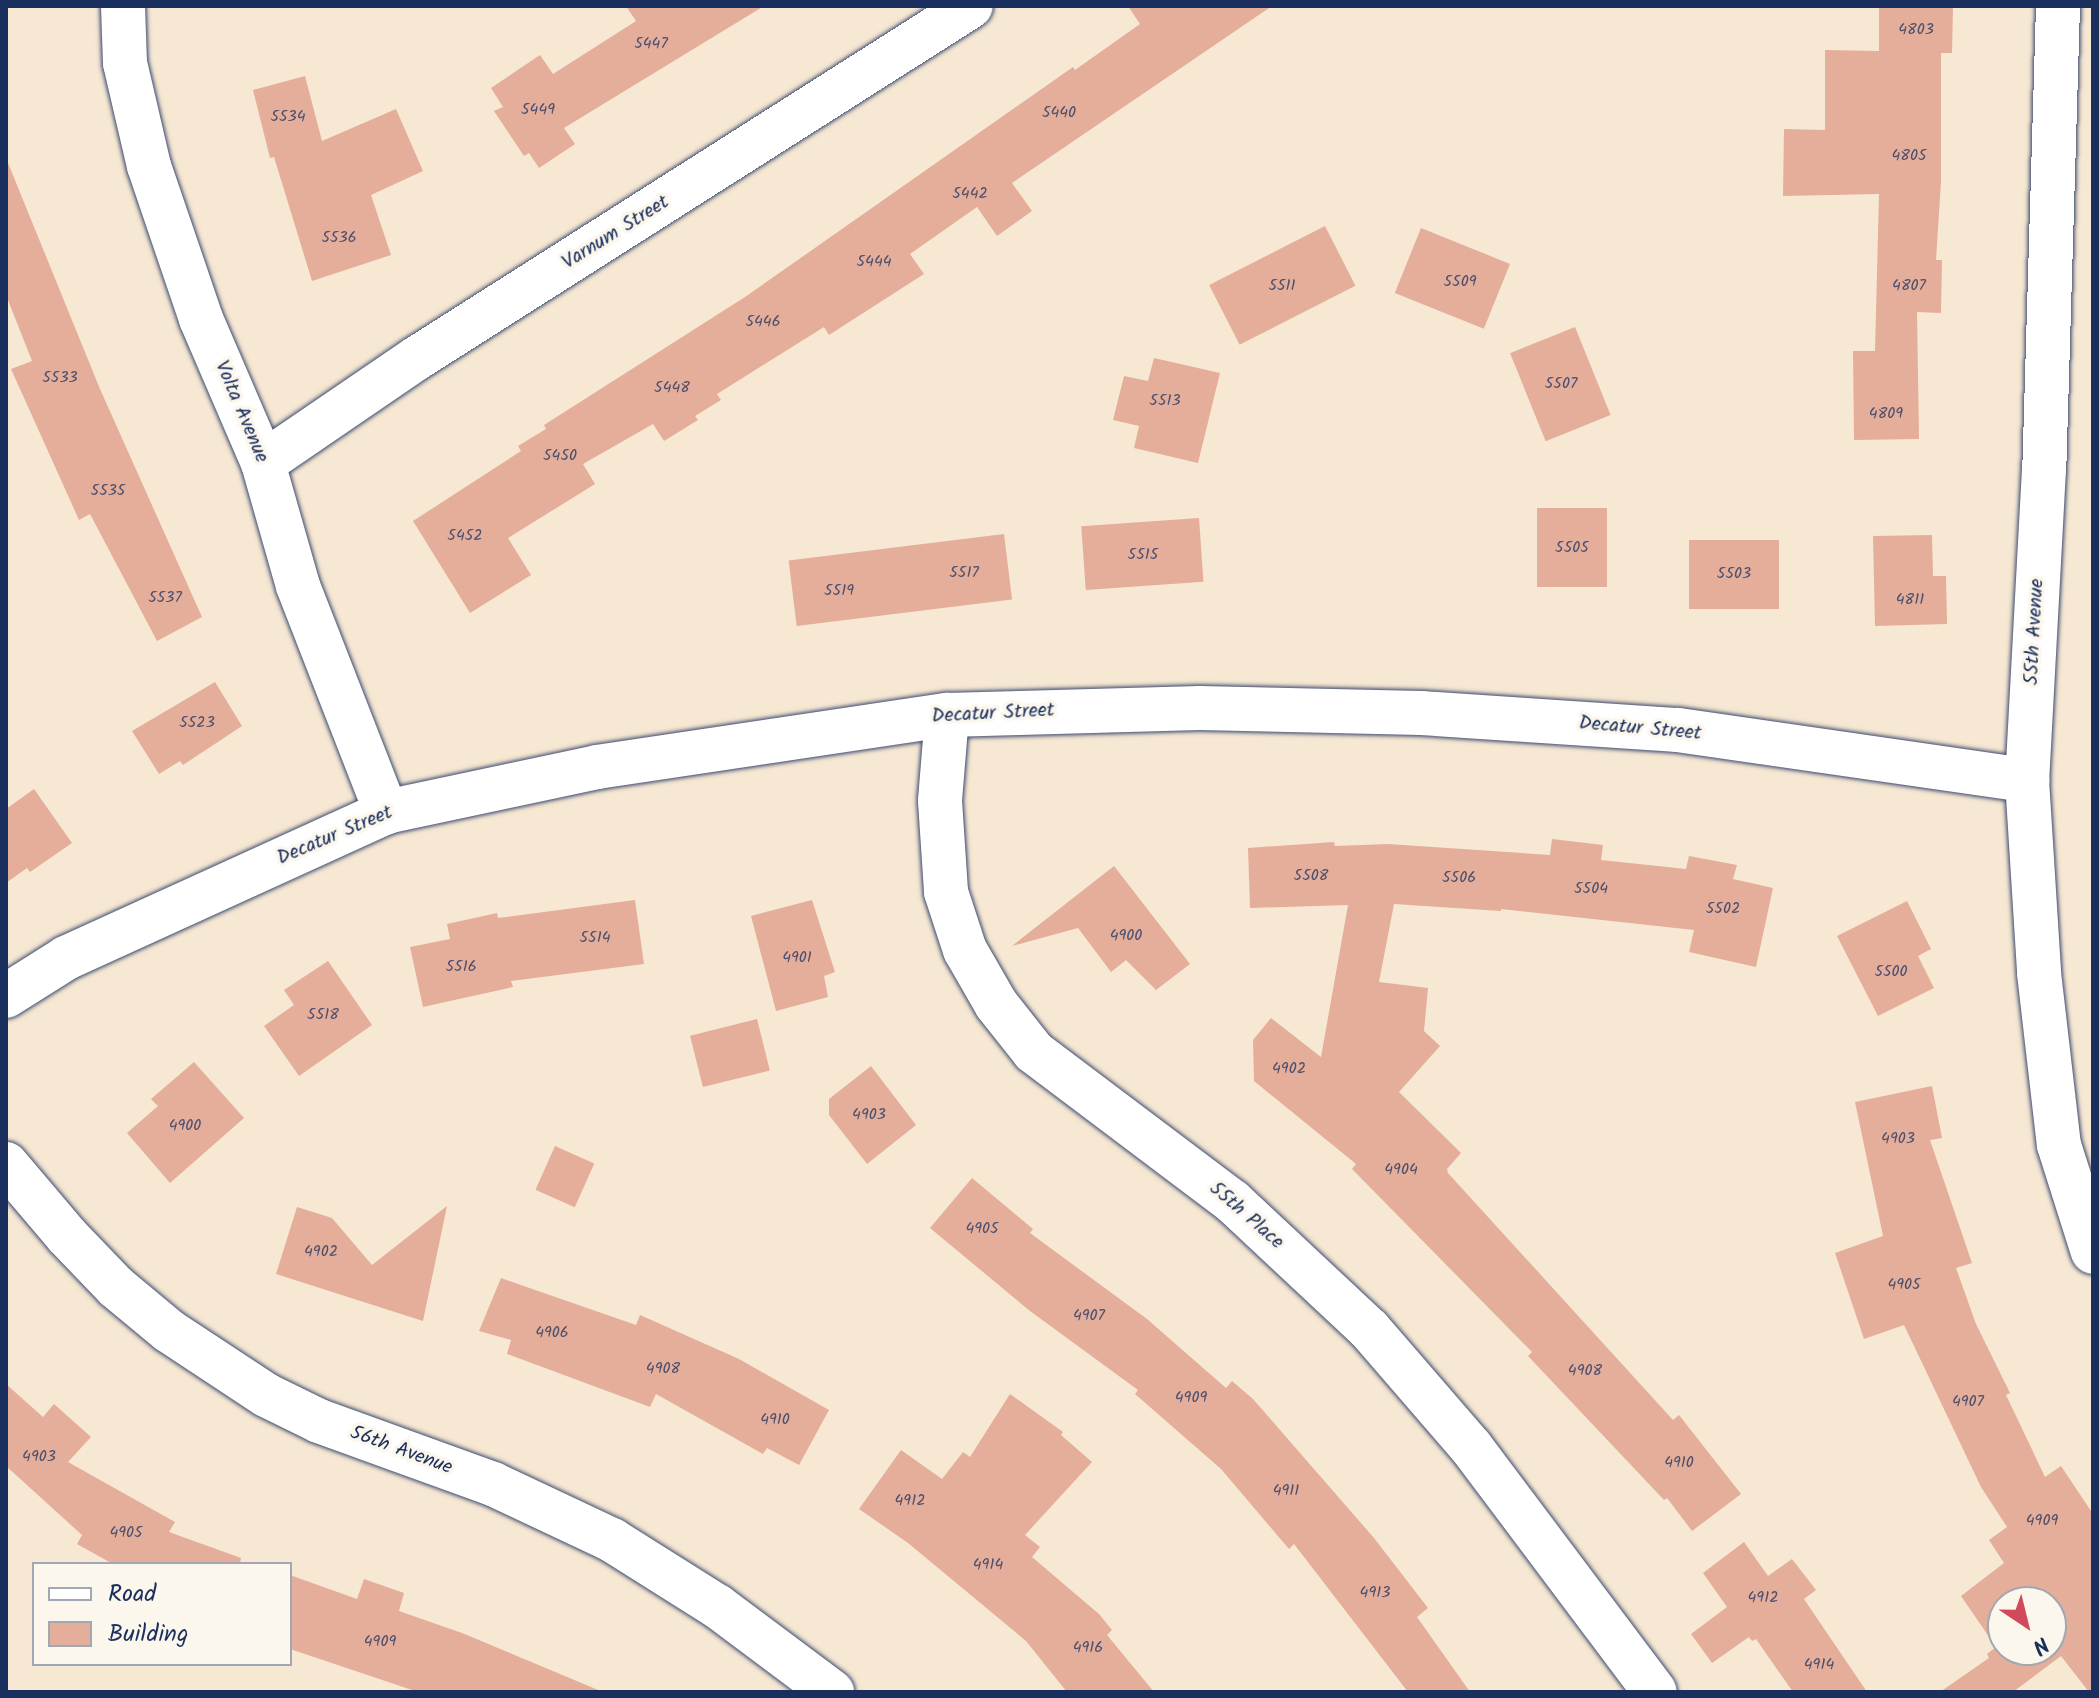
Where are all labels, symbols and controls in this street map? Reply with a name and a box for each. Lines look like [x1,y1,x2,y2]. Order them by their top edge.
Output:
house number: 4803 [1898,20,1934,40]
house number: 5447 [634,34,668,54]
house number: 5449 [521,100,555,120]
house number: 5440 [1042,103,1076,123]
house number: 5534 [270,107,306,127]
house number: 4805 [1891,146,1927,166]
house number: 5442 [952,184,988,204]
street label: Varnum Street [558,191,674,275]
house number: 5536 [321,228,357,248]
house number: 5444 [856,252,892,272]
house number: 5509 [1444,272,1476,292]
house number: 5511 [1268,276,1296,296]
house number: 4807 [1892,276,1926,296]
house number: 5446 [745,312,781,332]
street label: Volta Avenue [209,357,273,467]
house number: 5533 [42,368,78,388]
house number: 5507 [1545,374,1577,394]
house number: 5448 [654,378,690,398]
house number: 5513 [1149,391,1181,411]
house number: 4809 [1869,404,1903,424]
house number: 5450 [543,446,577,466]
house number: 5535 [91,481,125,501]
house number: 5452 [447,526,483,546]
house number: 5505 [1555,538,1589,558]
house number: 5515 [1128,545,1158,565]
house number: 5517 [949,563,979,583]
house number: 5503 [1717,564,1751,584]
street label: 55th Avenue [2020,578,2050,686]
house number: 5519 [824,581,854,601]
house number: 5537 [148,588,182,608]
house number: 4811 [1896,590,1924,610]
street label: Decatur Street [931,699,1055,729]
street label: Decatur Street [1578,712,1702,746]
house number: 5523 [179,713,215,733]
street label: Decatur Street [274,801,396,871]
house number: 5508 [1294,866,1328,886]
house number: 5506 [1442,868,1476,888]
house number: 5504 [1574,879,1608,899]
house number: 5502 [1706,899,1740,919]
house number: 4900 [1110,926,1142,946]
house number: 5514 [579,928,611,948]
house number: 4901 [782,948,812,968]
house number: 5516 [445,957,477,977]
house number: 5500 [1874,962,1908,982]
house number: 5518 [307,1005,339,1025]
house number: 4902 [1272,1059,1306,1079]
house number: 4903 [852,1105,886,1125]
house number: 4900 [169,1116,201,1136]
house number: 4903 [1881,1129,1915,1149]
house number: 4904 [1384,1160,1418,1180]
street label: 55th Place [1204,1177,1288,1255]
house number: 4905 [965,1219,999,1239]
house number: 4902 [304,1242,338,1262]
house number: 4905 [1887,1275,1921,1295]
house number: 4907 [1073,1306,1105,1326]
house number: 4906 [535,1323,569,1343]
house number: 4908 [646,1359,680,1379]
house number: 4908 [1568,1361,1602,1381]
house number: 4909 [1175,1388,1207,1408]
house number: 4907 [1952,1392,1984,1412]
house number: 4910 [760,1410,790,1430]
street label: 56th Avenue [347,1421,455,1481]
house number: 4903 [22,1447,56,1467]
house number: 4910 [1664,1453,1694,1473]
house number: 4911 [1273,1481,1299,1501]
house number: 4912 [895,1491,925,1511]
house number: 4909 [2026,1511,2058,1531]
house number: 4905 [109,1523,143,1543]
house number: 4914 [973,1555,1003,1575]
legend [32,1562,292,1666]
text: Road [108,1575,156,1614]
house number: 4913 [1360,1583,1390,1603]
north arrow [1987,1586,2067,1666]
house number: 4912 [1748,1588,1778,1608]
text: Building [108,1615,188,1654]
text: N [2024,1626,2056,1663]
house number: 4909 [364,1632,396,1652]
house number: 4916 [1073,1638,1103,1658]
house number: 4914 [1804,1655,1834,1675]

